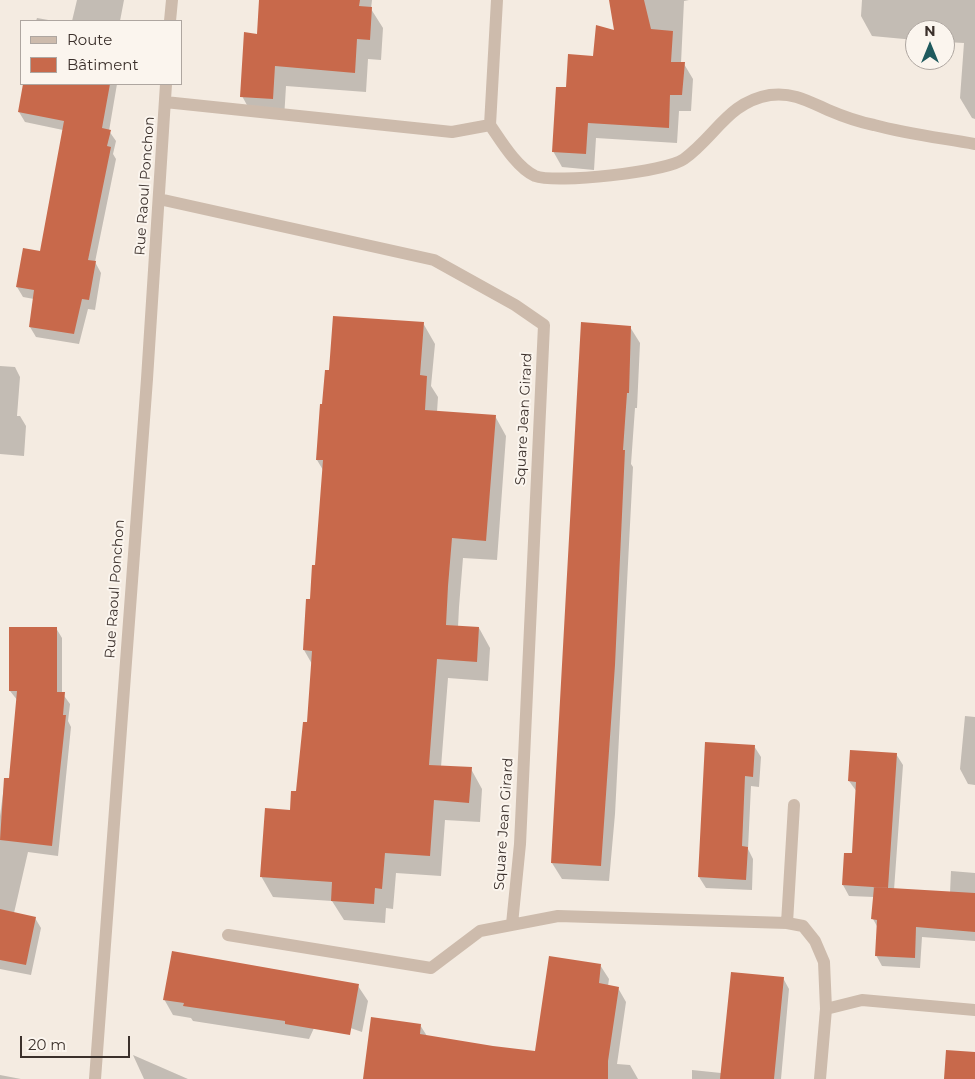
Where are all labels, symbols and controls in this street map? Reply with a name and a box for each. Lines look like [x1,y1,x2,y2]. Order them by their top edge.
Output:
legend [20,20,182,85]
north arrow [905,20,955,70]
text: N [924,22,936,40]
text: Route [67,30,112,49]
text: Bâtiment [67,55,139,74]
street label: Rue Raoul Ponchon [132,116,158,256]
street label: Square Jean Girard [512,352,536,486]
street label: Rue Raoul Ponchon [102,519,128,659]
street label: Square Jean Girard [491,757,517,891]
scale bar [22,1026,132,1058]
text: 20 m [28,1035,66,1054]

